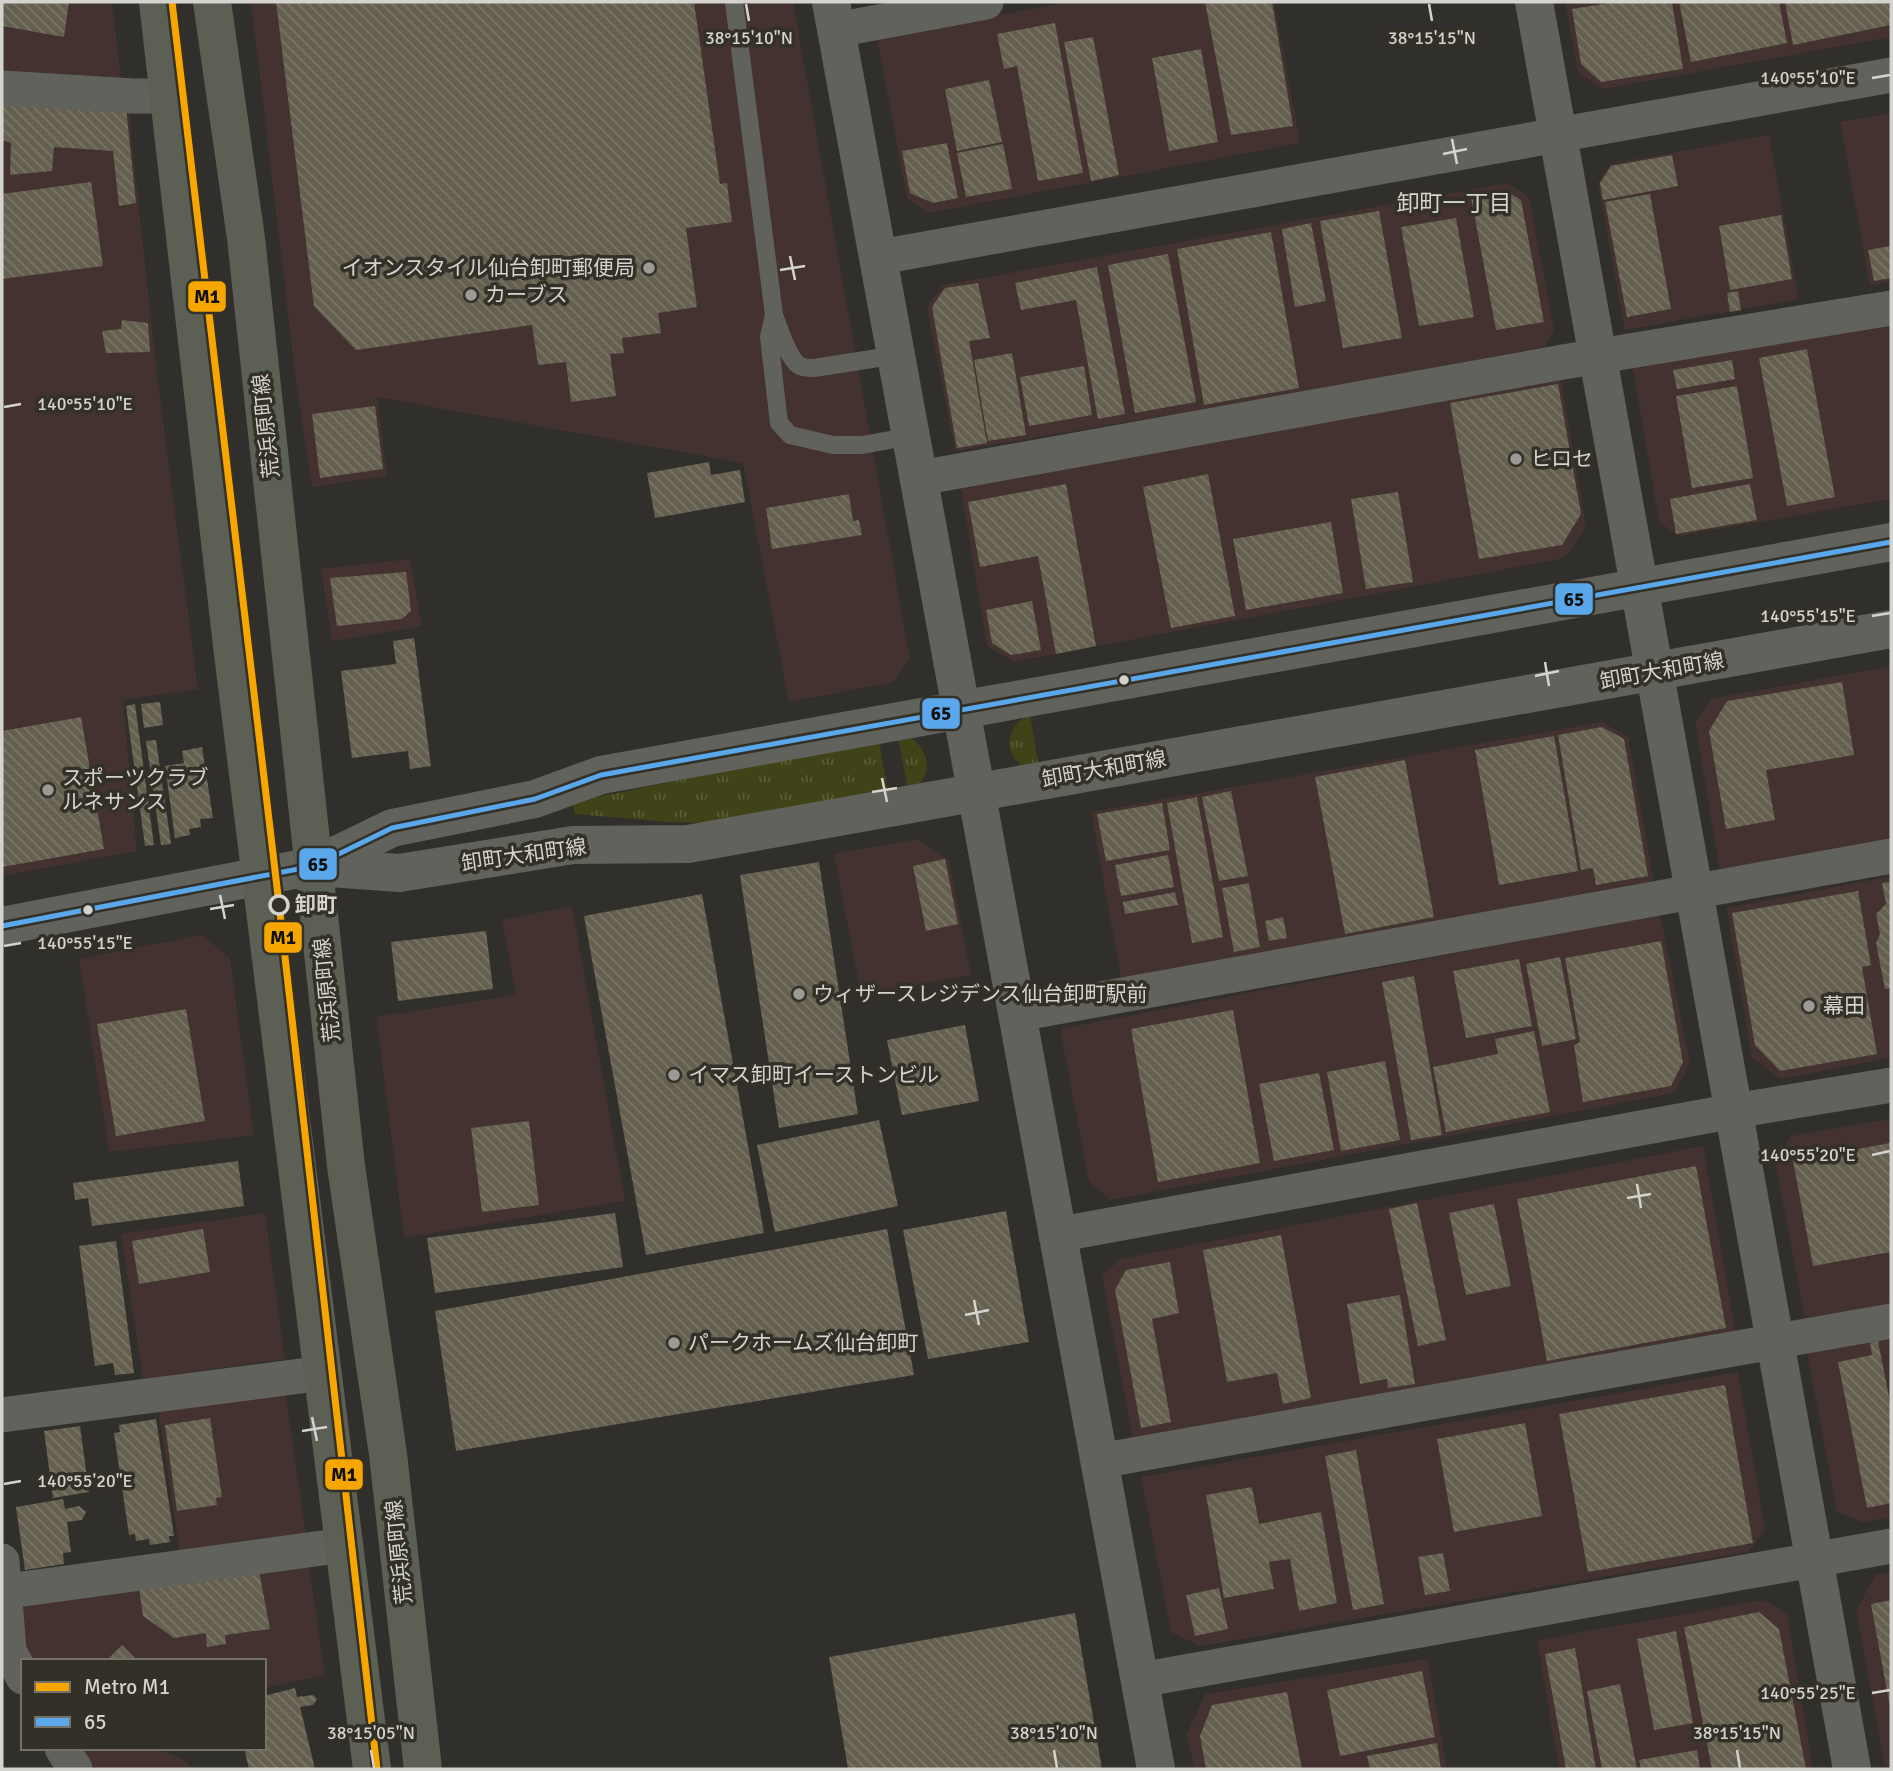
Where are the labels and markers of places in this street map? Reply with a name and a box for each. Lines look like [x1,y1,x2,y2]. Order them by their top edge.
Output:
place label: イオンスタイル仙台卸町郵便局 [341,255,635,281]
marker: イオンスタイル仙台卸町郵便局 [641,260,657,276]
place label: カーブス [485,282,568,308]
marker: カーブス [463,287,479,303]
place label: ヒロセ [1530,446,1593,472]
marker: ヒロセ [1508,451,1524,467]
unlabelled marker [1117,673,1131,687]
place label: スポーツクラブ ルネサンス [62,765,209,815]
marker: スポーツクラブ ルネサンス [40,782,56,798]
place label: 卸町 [295,892,337,918]
marker: 卸町 [269,895,289,915]
unlabelled marker [81,903,95,917]
place label: ウィザースレジデンス仙台卸町駅前 [813,981,1148,1007]
marker: ウィザースレジデンス仙台卸町駅前 [791,986,807,1002]
place label: 幕田 [1823,993,1865,1019]
marker: 幕田 [1801,998,1817,1014]
place label: イマス卸町イーストンビル [688,1062,939,1088]
marker: イマス卸町イーストンビル [666,1067,682,1083]
place label: パークホームズ仙台卸町 [688,1330,918,1356]
marker: パークホームズ仙台卸町 [666,1335,682,1351]

